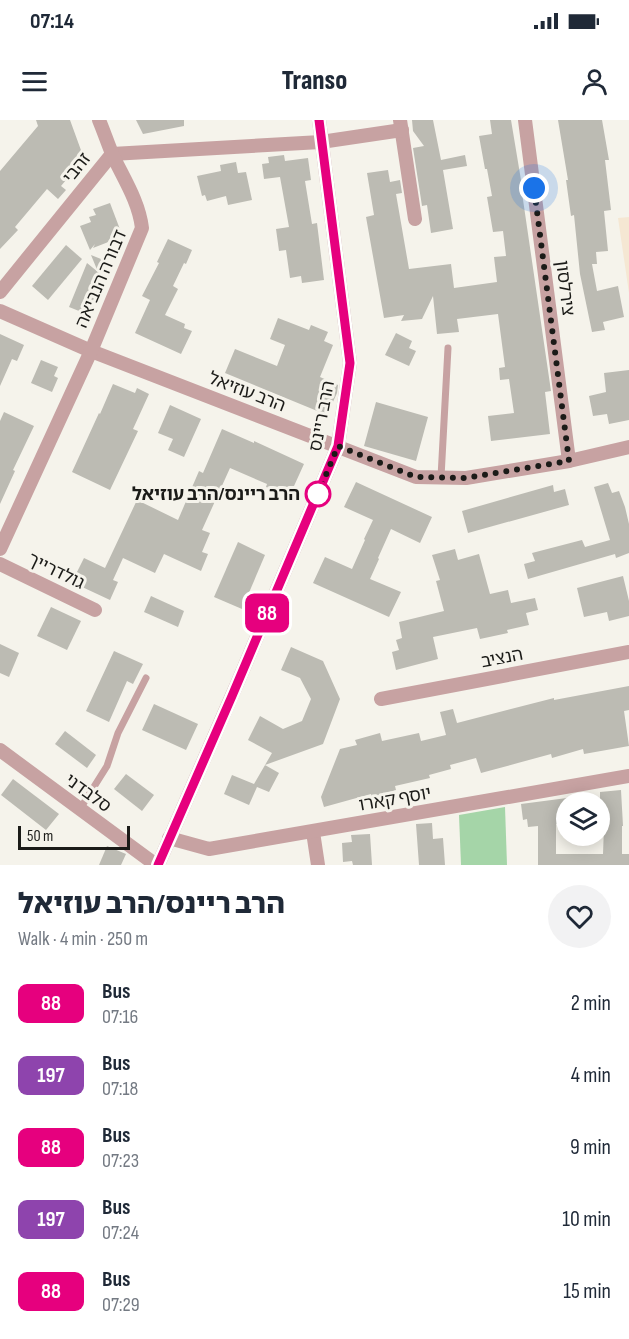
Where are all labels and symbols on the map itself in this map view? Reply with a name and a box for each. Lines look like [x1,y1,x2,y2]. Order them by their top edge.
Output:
street label: זהבי [59,149,96,187]
your location [519,173,549,203]
street label: דבורה הנביאה [71,227,131,331]
street label: צירלסון [551,259,579,317]
street label: הרב עוזיאל [205,368,289,416]
street label: הרב ריינס [305,379,339,453]
marker: הרב ריינס/הרב עוזיאל [305,481,331,507]
place label: הרב ריינס/הרב עוזיאל [132,484,300,505]
street label: גולדרייך [24,548,88,594]
line badge: 88 [240,594,294,632]
street label: הנציב [479,644,525,672]
street label: סלבדני [61,769,115,817]
street label: יוסף קארו [357,782,433,816]
scale bar [18,823,130,850]

